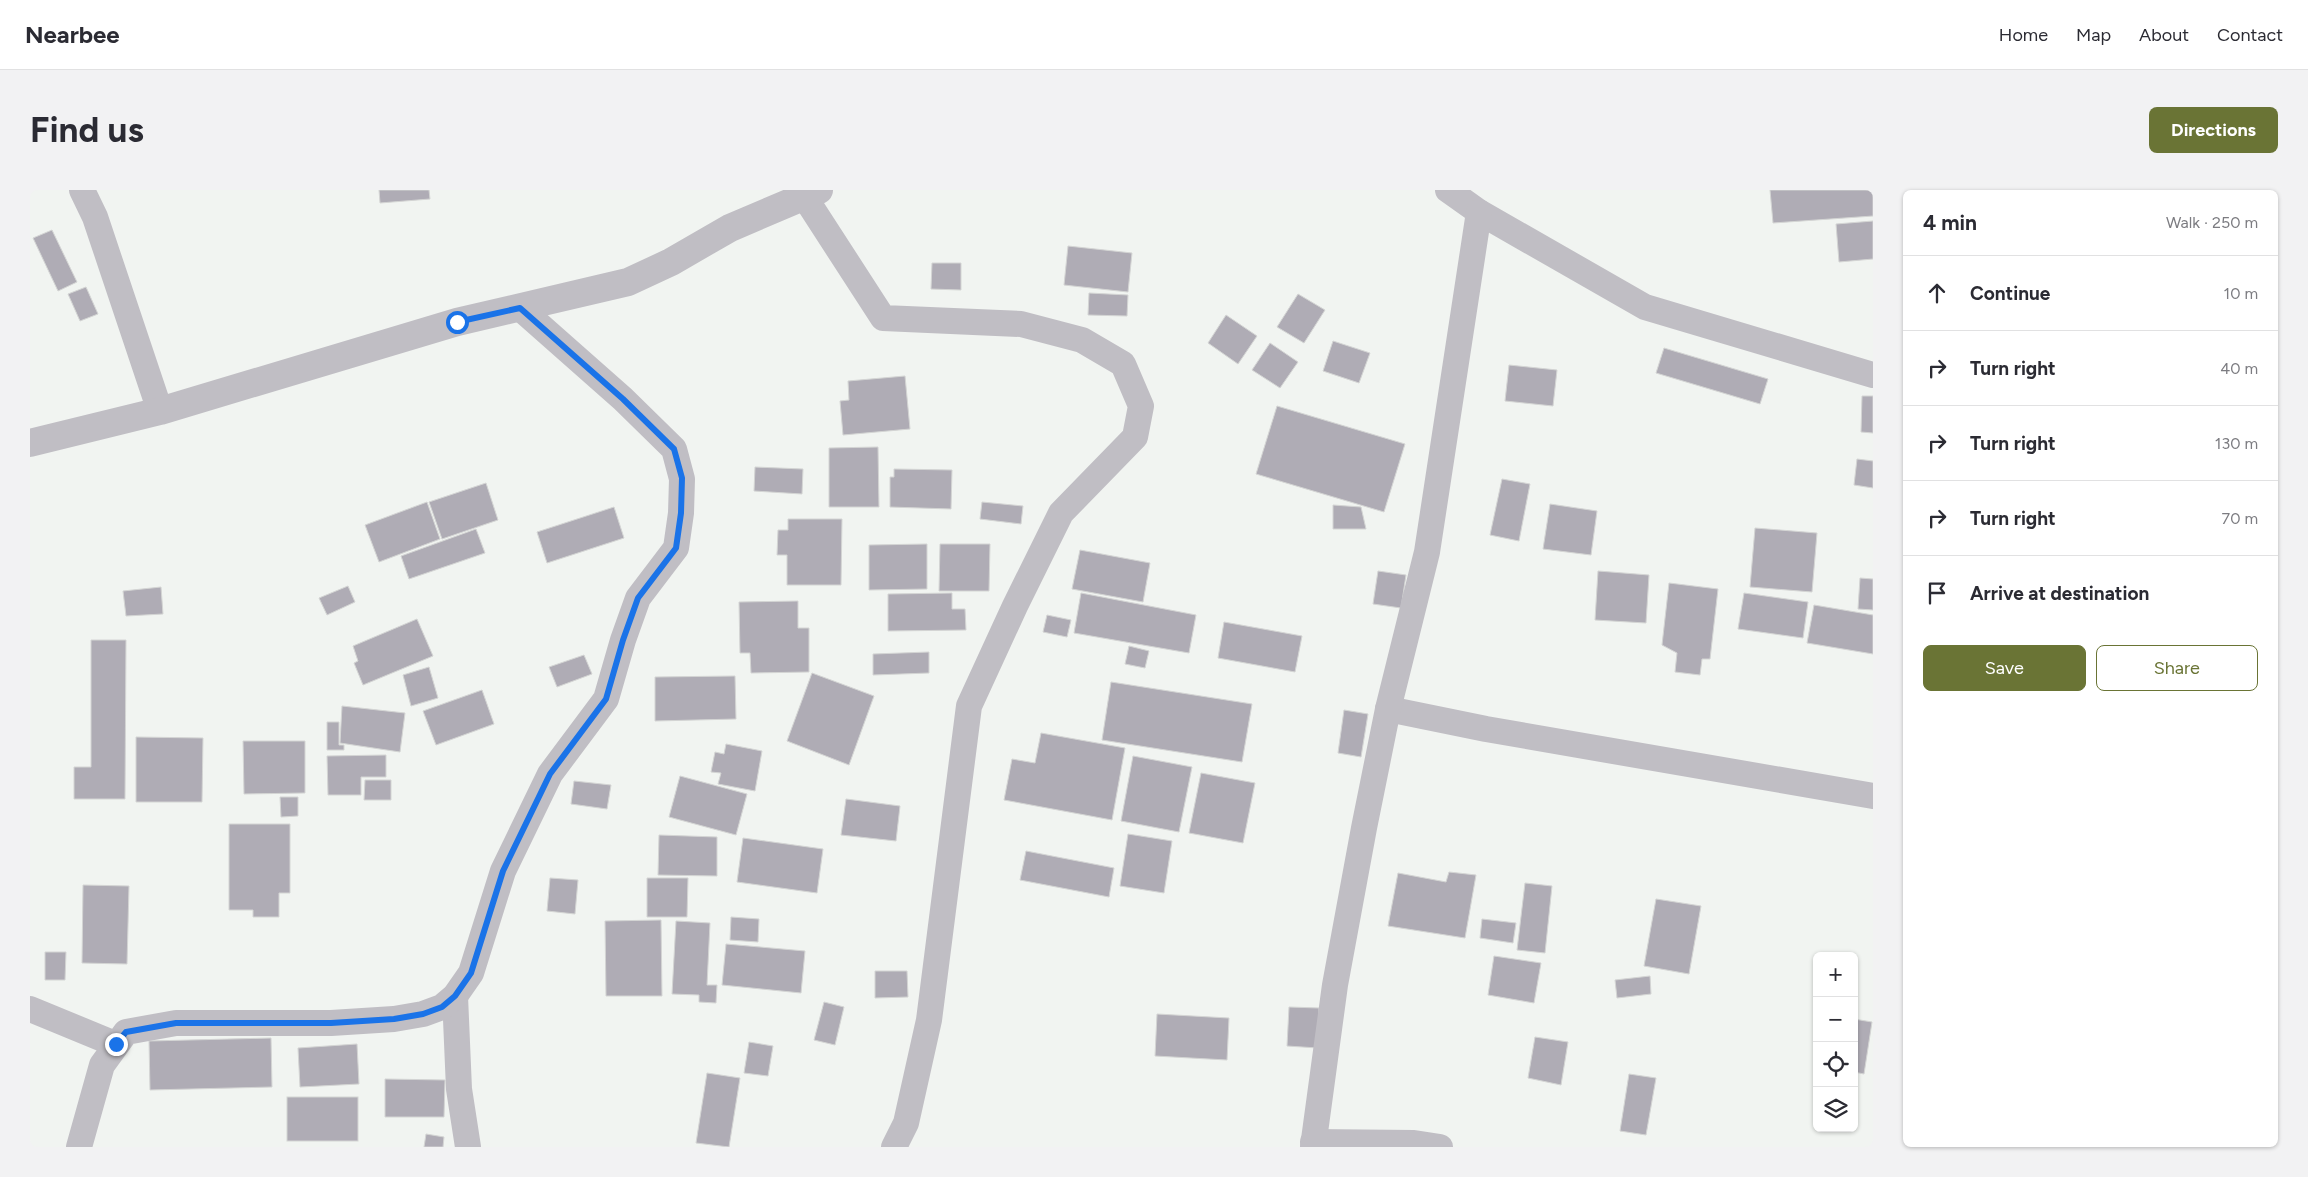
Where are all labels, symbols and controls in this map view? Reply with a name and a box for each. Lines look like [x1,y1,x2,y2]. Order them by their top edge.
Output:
text: Nearbee [25,20,120,49]
text: Home [1999,24,2048,46]
text: Map [2076,24,2111,46]
text: About [2139,24,2189,46]
text: Contact [2217,24,2283,46]
button: Directions [2149,107,2278,153]
text: Find us [30,109,144,151]
text: 4 min [1923,210,1977,235]
text: Walk · 250 m [2166,213,2258,232]
icon: ahead [1923,279,1951,307]
text: Continue [1970,282,2050,305]
text: 10 m [2224,284,2258,303]
route start [446,311,469,334]
icon: right [1923,354,1951,382]
text: Turn right [1970,357,2056,380]
text: 40 m [2220,359,2258,378]
icon: right [1923,429,1951,457]
text: Turn right [1970,432,2056,455]
text: 130 m [2215,434,2258,453]
icon: right [1923,504,1951,532]
text: Turn right [1970,507,2056,530]
text: 70 m [2222,509,2258,528]
icon: arrive [1923,579,1951,607]
text: Arrive at destination [1970,582,2149,605]
button: Save [1923,645,2086,691]
button: Share [2096,645,2258,691]
map controls [1813,952,1858,1132]
button: + [1813,952,1858,997]
button: − [1813,997,1858,1042]
route end [105,1033,128,1056]
button: locate [1813,1042,1858,1087]
button: layers [1813,1087,1858,1132]

